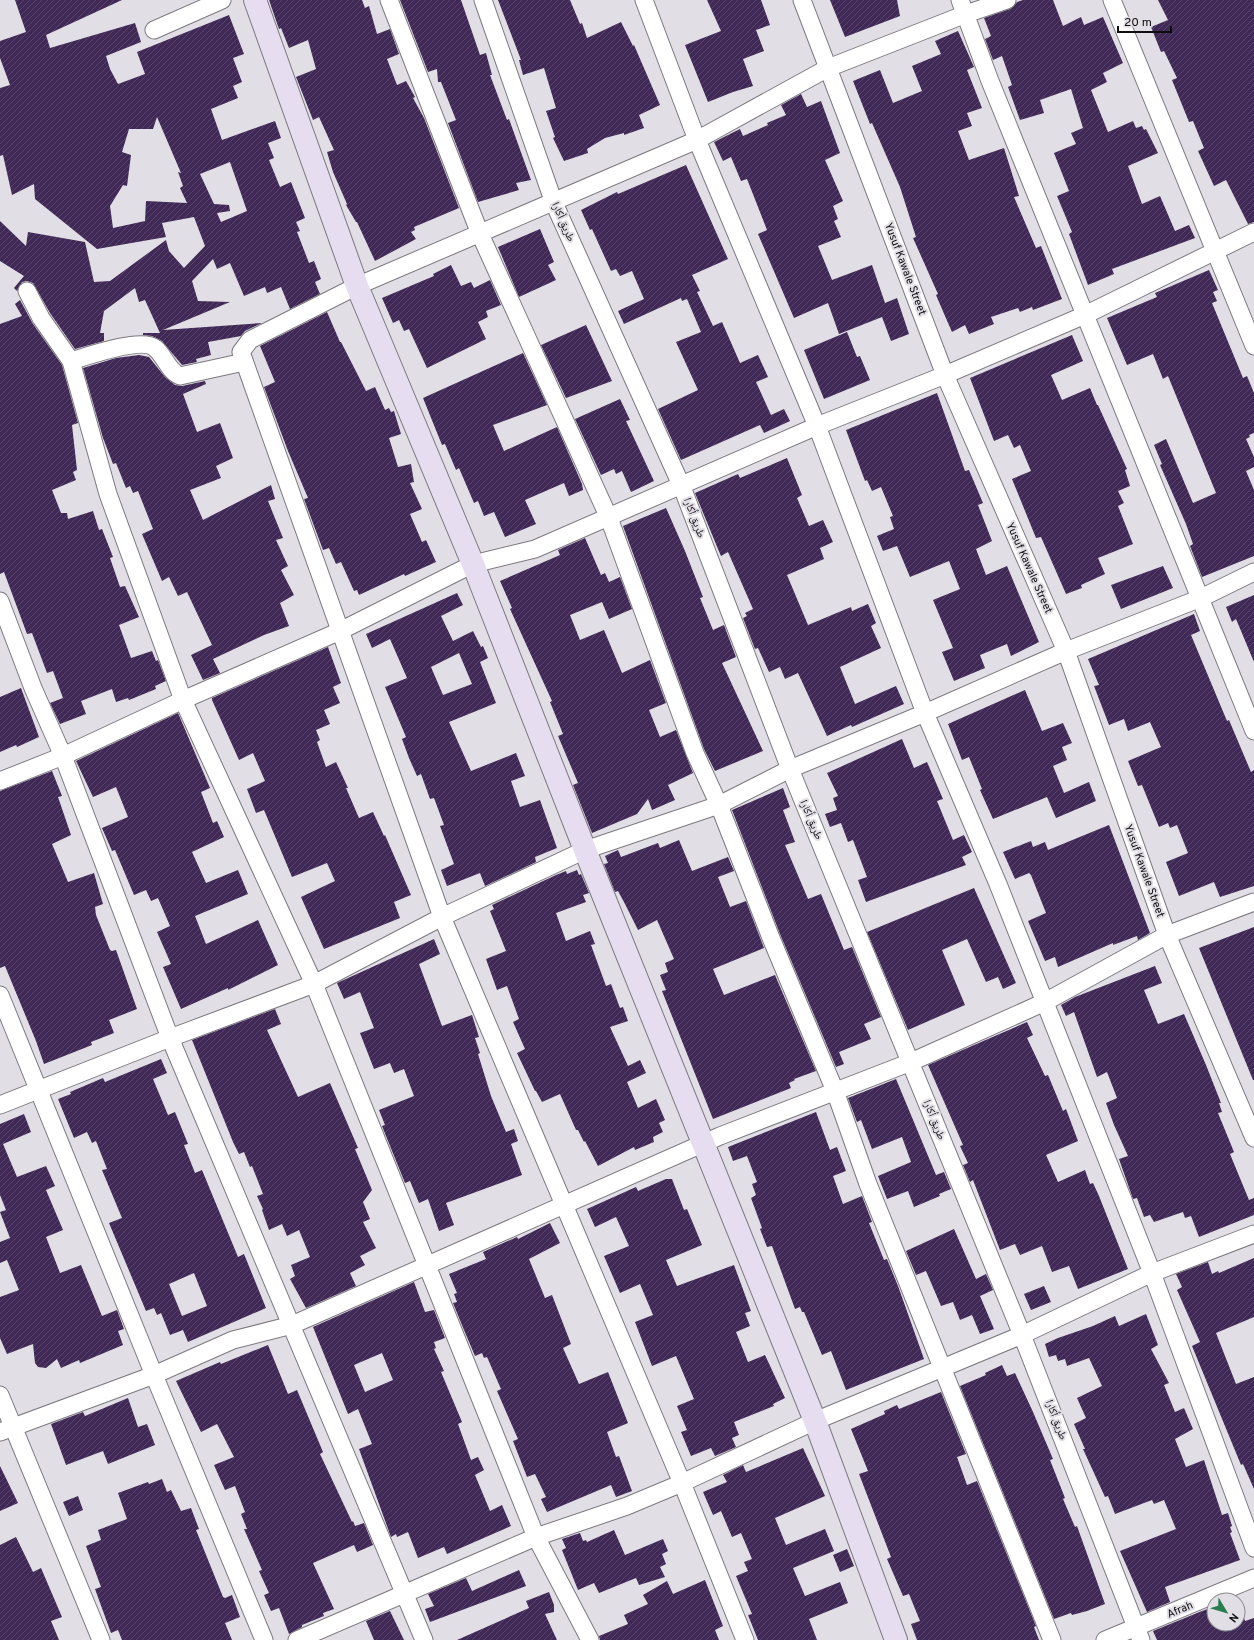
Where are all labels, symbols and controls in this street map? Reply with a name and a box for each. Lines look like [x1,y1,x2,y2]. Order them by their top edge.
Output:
scale bar [1118,8,1171,34]
text: 20 m [1124,15,1152,31]
street label: طريق أكارا [548,200,579,244]
street label: Yusuf Kawale Street [881,221,929,317]
street label: طريق أكارا [680,496,709,540]
street label: Yusuf Kawale Street [1003,520,1055,616]
street label: طريق أكارا [796,798,826,842]
street label: Yusuf Kawale Street [1121,823,1167,919]
street label: طريق أكارا [920,1098,949,1142]
street label: طريق أكارا [1042,1398,1071,1442]
north arrow [1206,1592,1246,1632]
street label: Afrah [1165,1598,1195,1622]
text: N [1225,1610,1241,1625]

